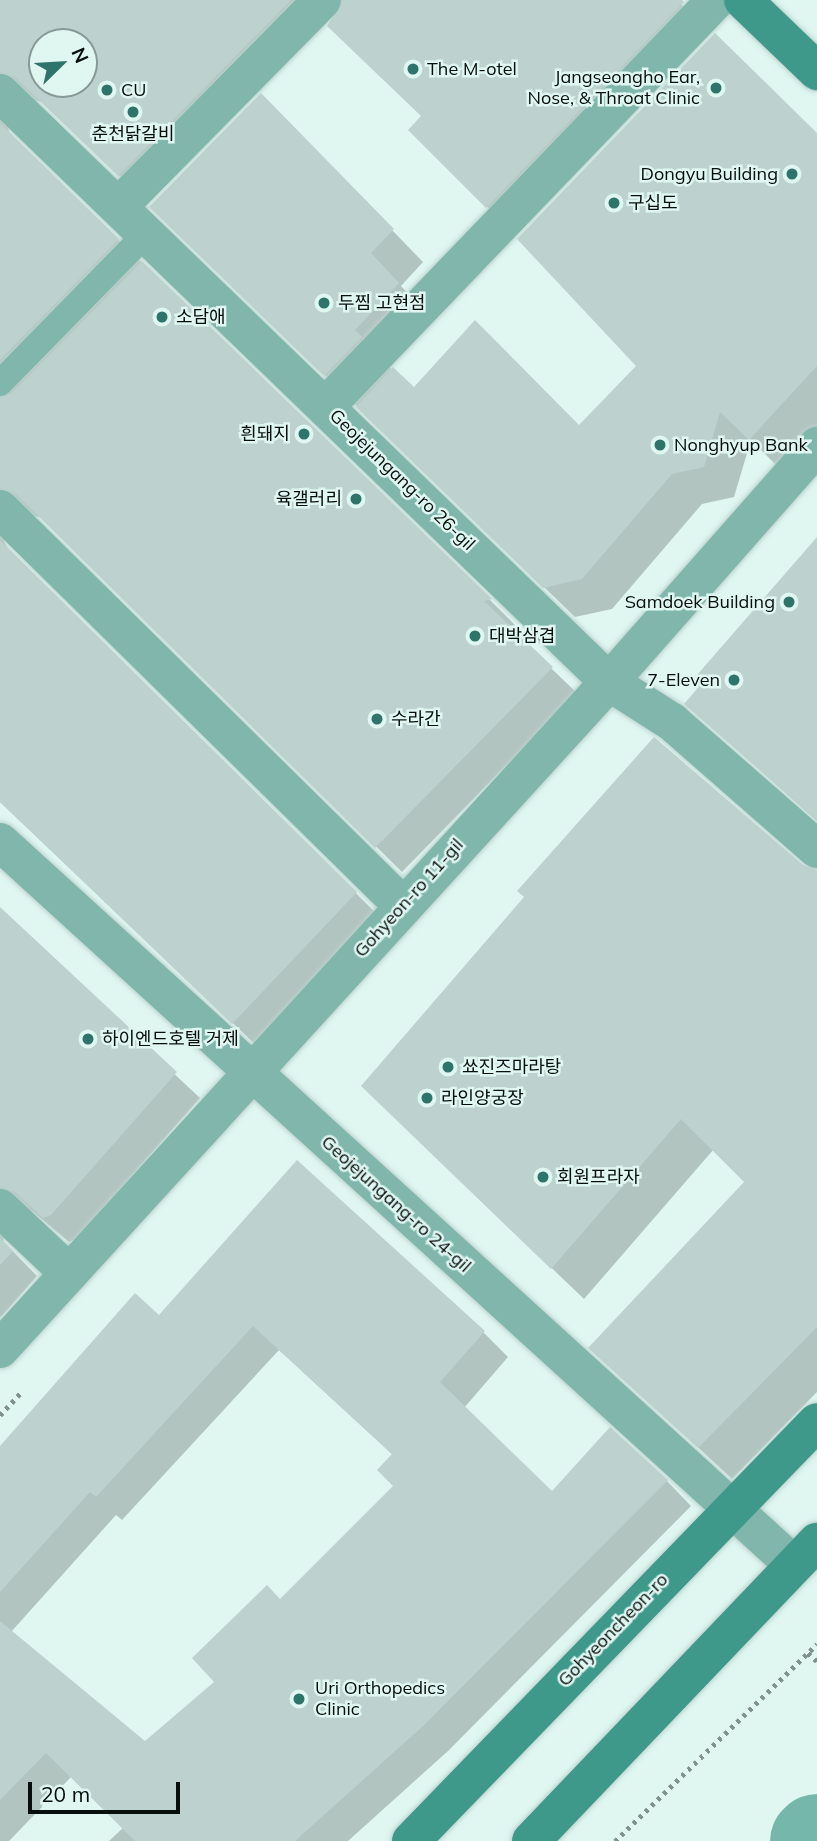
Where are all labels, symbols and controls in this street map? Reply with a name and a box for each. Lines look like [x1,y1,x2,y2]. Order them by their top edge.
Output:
north arrow [28,28,98,98]
text: N [66,44,94,67]
place label: The M-otel [427,58,517,80]
marker: The M-otel [405,61,421,77]
place label: Jangseongho Ear, Nose, & Throat Clinic [527,67,700,110]
marker: Jangseongho Ear, Nose, & Throat Clinic [706,78,726,98]
place label: CU [121,79,146,101]
marker: CU [99,82,115,98]
marker: 춘천닭갈비 [125,104,141,120]
place label: 춘천닭갈비 [92,123,174,145]
place label: Dongyu Building [641,163,778,185]
marker: Dongyu Building [784,166,800,182]
place label: 구십도 [628,192,678,214]
marker: 구십도 [606,195,622,211]
place label: 두찜 고현점 [338,292,425,314]
marker: 두찜 고현점 [316,295,332,311]
place label: 소담애 [176,306,226,328]
marker: 소담애 [154,309,170,325]
street label: Geojejungang-ro 26-gil [325,405,479,555]
place label: 흰돼지 [240,423,290,445]
marker: 흰돼지 [296,426,312,442]
place label: Nonghyup Bank [674,434,808,456]
marker: Nonghyup Bank [652,437,668,453]
place label: 육갤러리 [276,488,342,510]
marker: 육갤러리 [348,491,364,507]
place label: Samdoek Building [625,591,775,613]
marker: Samdoek Building [781,594,797,610]
place label: 대박삼겹 [489,625,555,647]
marker: 대박삼겹 [467,628,483,644]
place label: 7-Eleven [647,669,720,691]
marker: 7-Eleven [726,672,742,688]
place label: 수라간 [391,708,441,730]
marker: 수라간 [369,711,385,727]
street label: Gohyeon-ro 11-gil [350,834,468,962]
place label: 하이엔드호텔 거제 [102,1028,239,1050]
marker: 하이엔드호텔 거제 [80,1031,96,1047]
place label: 쑈진즈마라탕 [462,1056,561,1078]
marker: 쑈진즈마라탕 [440,1059,456,1075]
place label: 라인양궁장 [441,1087,524,1109]
marker: 라인양궁장 [419,1090,435,1106]
street label: Geojejungang-ro 24-gil [317,1131,475,1277]
place label: 회원프라자 [557,1166,640,1188]
marker: 회원프라자 [535,1169,551,1185]
street label: Gohyeoncheon-ro [554,1569,672,1691]
place label: Uri Orthopedics Clinic [315,1678,445,1720]
marker: Uri Orthopedics Clinic [289,1689,309,1709]
scale bar [32,1768,184,1812]
text: 20 m [41,1781,90,1807]

